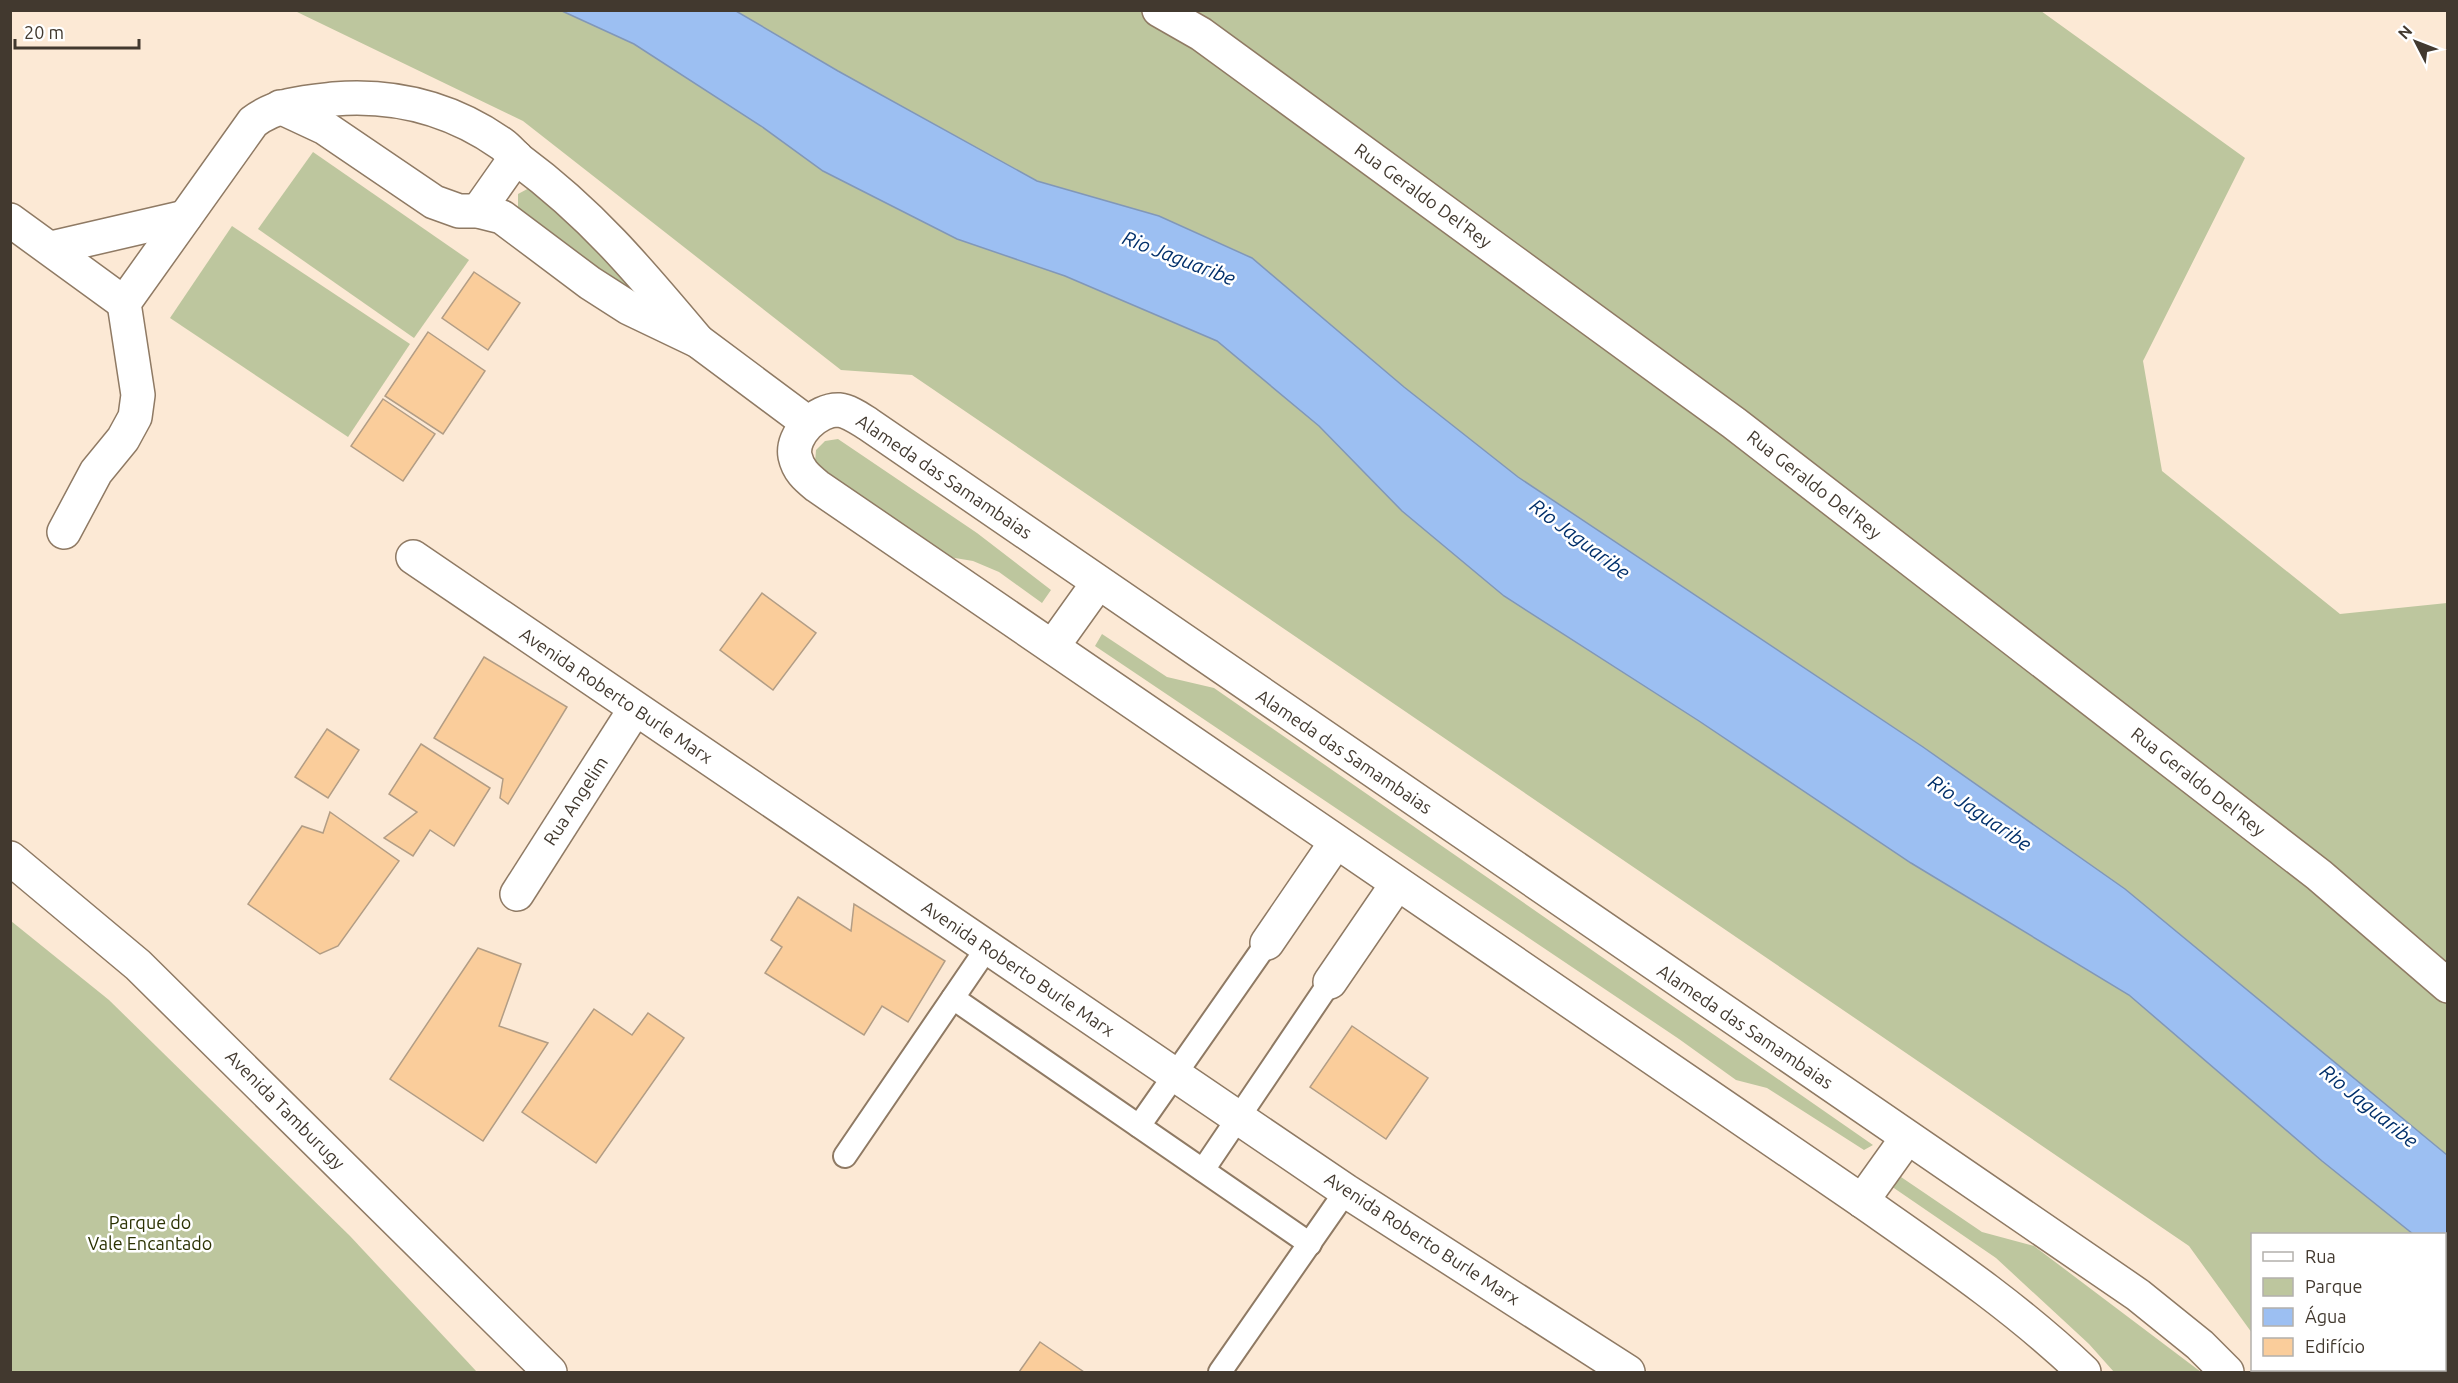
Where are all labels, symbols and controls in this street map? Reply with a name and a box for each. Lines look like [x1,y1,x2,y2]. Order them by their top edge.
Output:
scale bar [15,12,140,50]
north arrow [2386,12,2446,72]
text: 20 m [24,22,64,42]
text: N [2394,22,2416,42]
street label: Rua Geraldo Del'Rey [1351,139,1496,252]
water label: Rio Jaguaribe [1120,225,1239,290]
street label: Alameda das Samambaias [853,410,1036,542]
street label: Rua Geraldo Del'Rey [1744,426,1886,543]
water label: Rio Jaguaribe [1526,494,1635,584]
street label: Avenida Roberto Burle Marx [517,623,717,767]
street label: Alameda das Samambaias [1253,685,1436,817]
street label: Rua Geraldo Del'Rey [2128,723,2270,840]
street label: Rua Angelim [539,752,611,849]
water label: Rio Jaguaribe [1925,770,2036,855]
street label: Avenida Roberto Burle Marx [919,896,1119,1040]
street label: Alameda das Samambaias [1654,960,1837,1092]
street label: Avenida Tamburugy [222,1046,349,1173]
water label: Rio Jaguaribe [2316,1059,2423,1152]
street label: Avenida Roberto Burle Marx [1322,1168,1524,1309]
park label: Parque do Vale Encantado [88,1212,212,1253]
legend [2251,1233,2446,1371]
text: Rua [2305,1246,2336,1266]
text: Parque [2305,1276,2362,1296]
text: Água [2305,1305,2347,1326]
text: Edifício [2305,1336,2365,1356]

